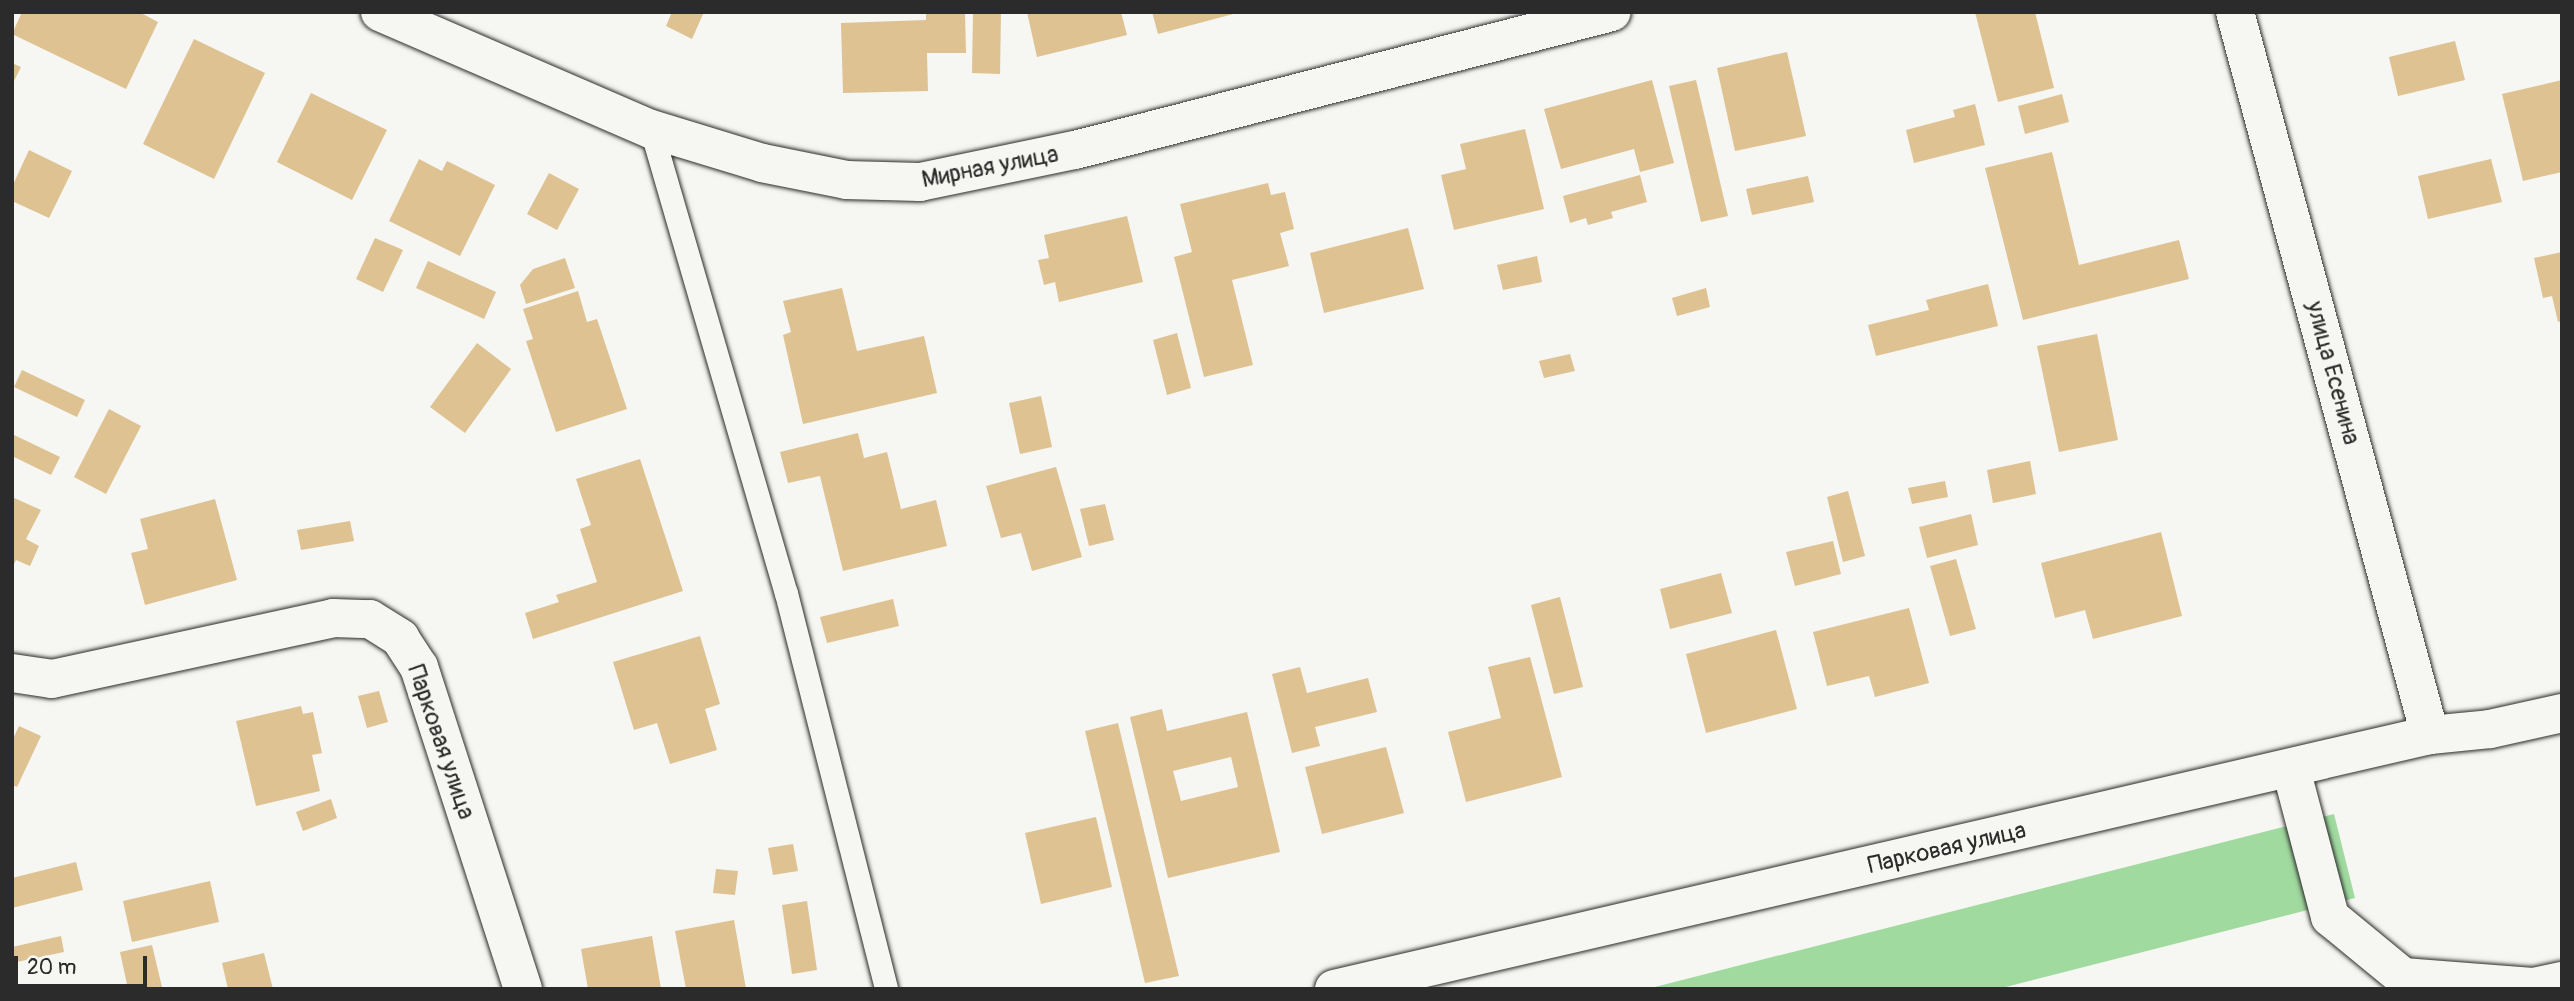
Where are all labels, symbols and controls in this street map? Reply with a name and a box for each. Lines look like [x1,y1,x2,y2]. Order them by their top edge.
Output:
street label: Мирная улица [919,140,1061,194]
street label: улица Есенина [2300,298,2366,448]
street label: Парковая улица [401,661,481,823]
street label: Парковая улица [1865,816,2029,880]
scale bar [18,942,150,986]
text: 20 m [27,954,76,981]

